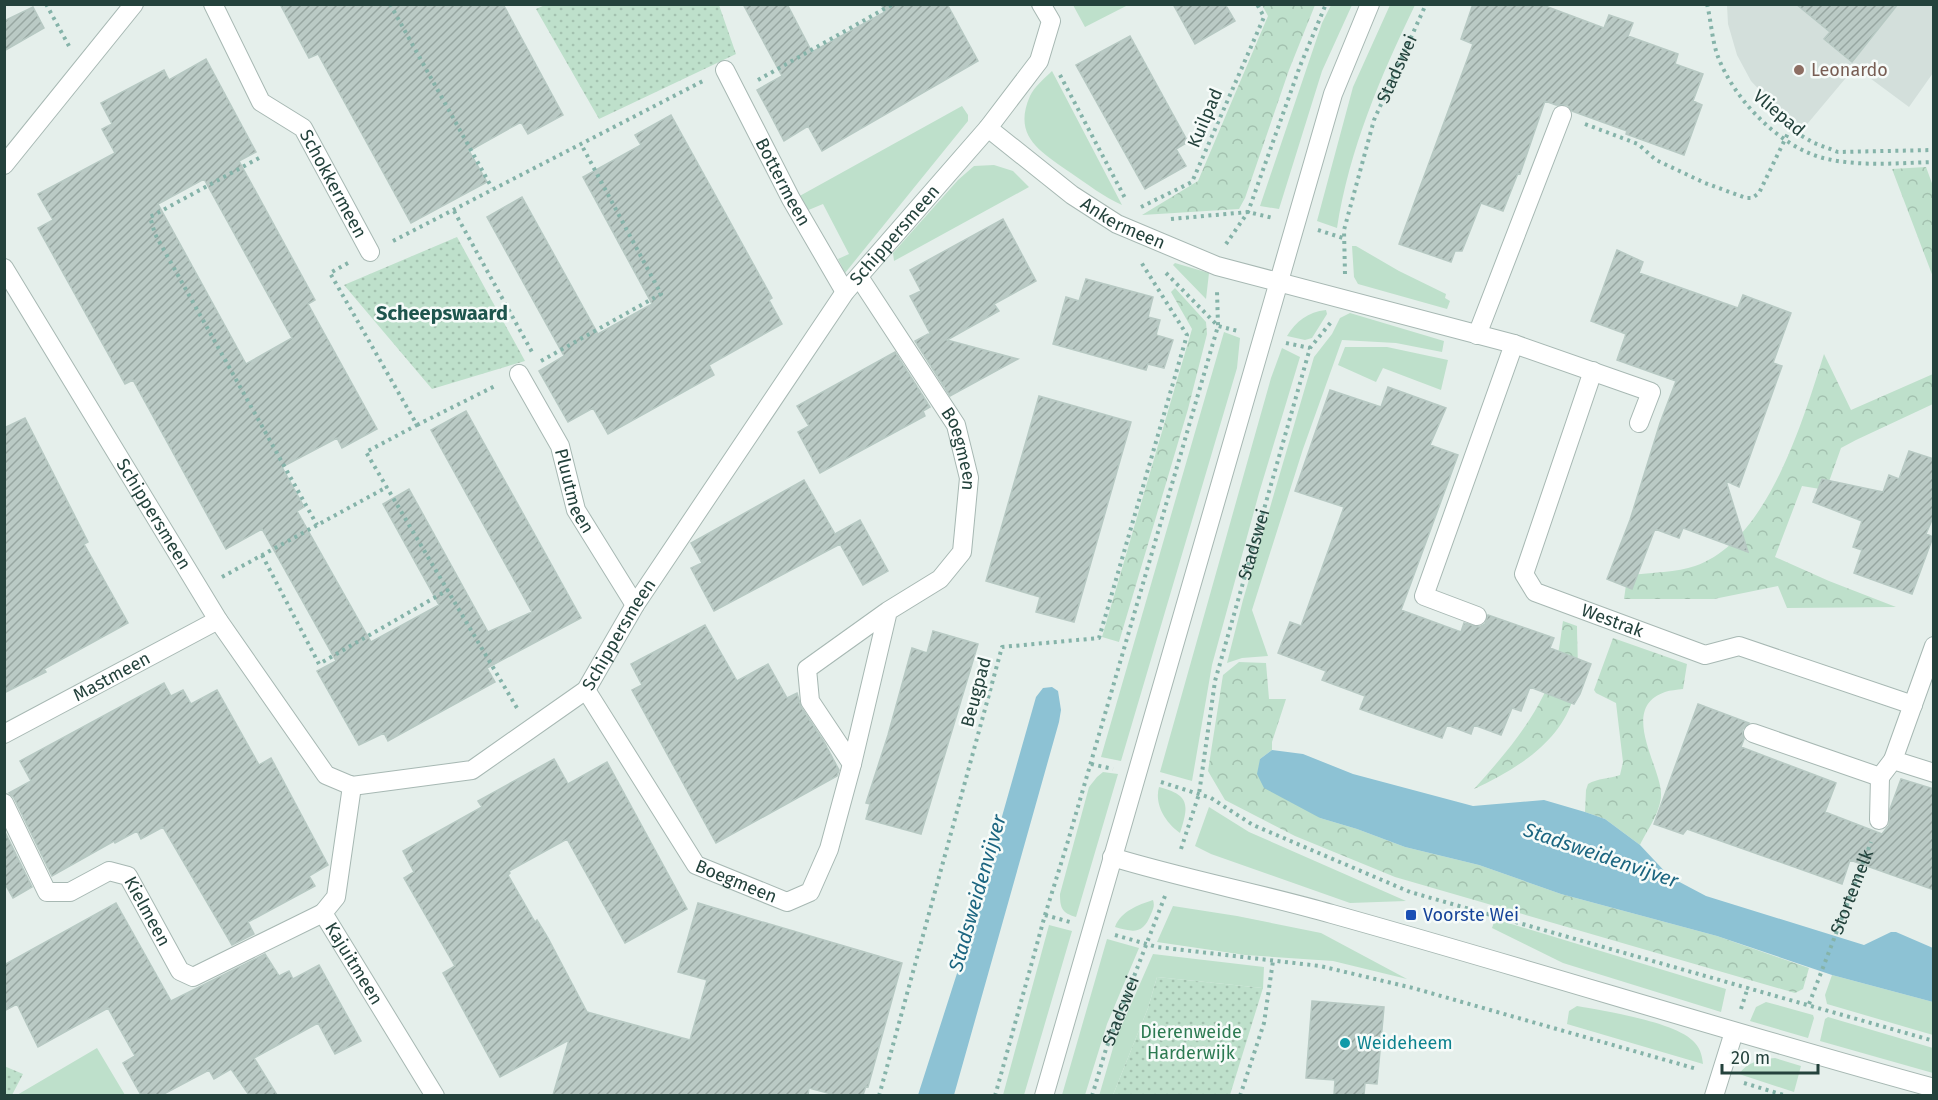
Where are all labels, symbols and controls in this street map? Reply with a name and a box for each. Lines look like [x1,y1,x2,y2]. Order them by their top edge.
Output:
street label: Stadswei [1372,31,1422,107]
place label: Leonardo [1811,59,1888,81]
marker: Leonardo [1792,63,1806,77]
street label: Kuilpad [1183,85,1227,151]
street label: Vliepad [1748,85,1810,141]
street label: Schokkermeen [295,126,371,242]
street label: Bottermeen [751,134,815,230]
street label: Schippersmeen [845,180,944,290]
street label: Ankermeen [1076,192,1168,254]
district label: Scheepswaard [376,301,508,325]
street label: Boegmeen [936,403,980,492]
street label: Pluutmeen [550,446,599,537]
street label: Schippersmeen [111,455,196,574]
street label: Stadswei [1233,506,1275,582]
street label: Schippersmeen [577,574,661,694]
street label: Westrak [1578,599,1647,643]
street label: Mastmeen [69,647,154,706]
street label: Beugpad [956,655,996,729]
water label: Stadsweidenvijver [943,811,1011,975]
water label: Stadsweidenvijver [1520,817,1683,893]
street label: Stortemelk [1826,846,1878,938]
street label: Boegmeen [692,855,780,908]
street label: Kielmeen [119,872,175,950]
place label: Voorste Wei [1423,904,1519,926]
marker: Voorste Wei [1404,908,1418,922]
street label: Kajuitmeen [320,918,388,1009]
street label: Stadswei [1097,973,1144,1049]
park label: Dierenweide Harderwijk [1140,1021,1242,1064]
place label: Weideheem [1357,1032,1453,1054]
marker: Weideheem [1338,1036,1352,1050]
scale bar [1722,1037,1818,1075]
text: 20 m [1731,1047,1770,1069]

